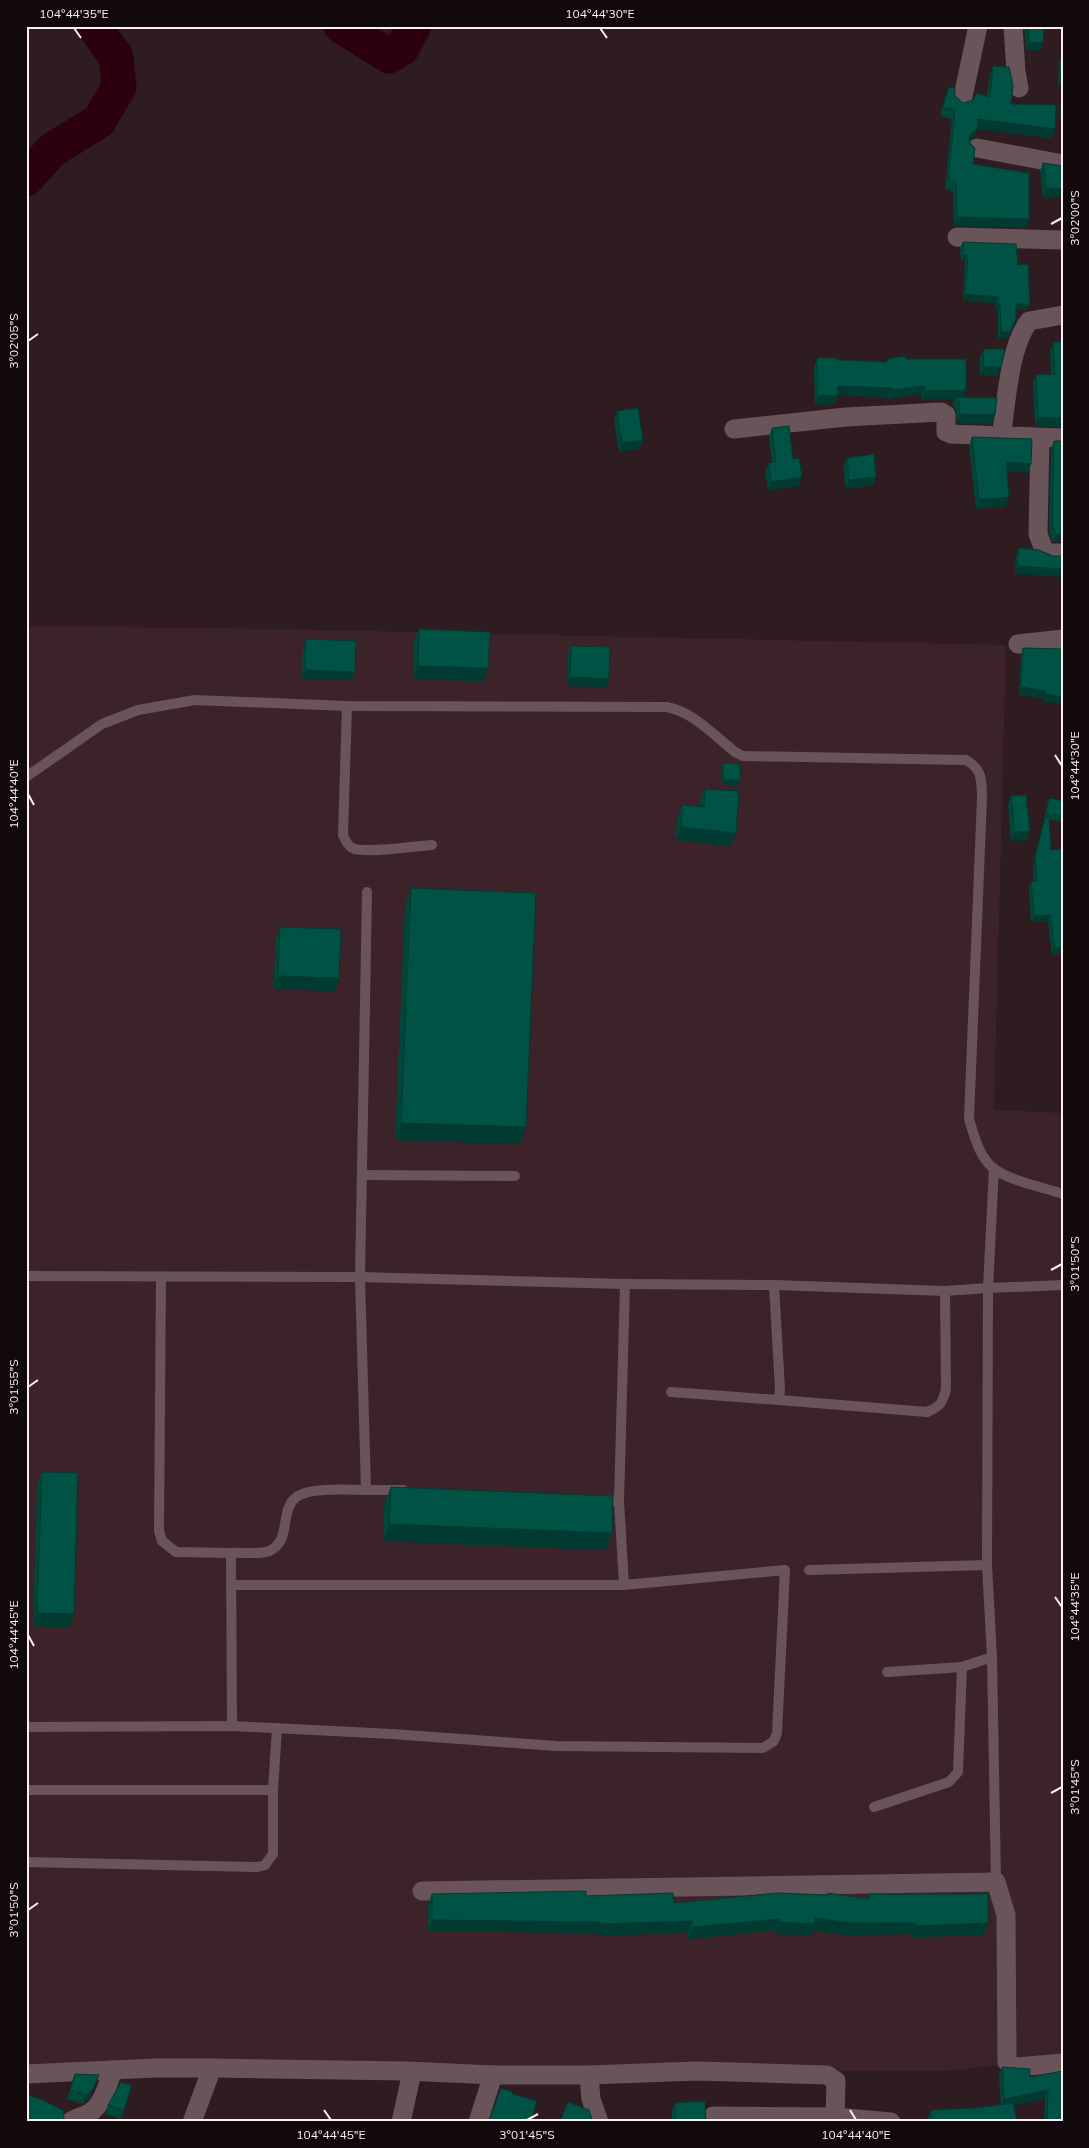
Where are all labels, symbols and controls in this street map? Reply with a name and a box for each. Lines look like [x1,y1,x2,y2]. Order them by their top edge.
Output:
text: 104°44'35"E [39,6,109,21]
text: 104°44'30"E [565,6,635,21]
text: 3°02'00"S [1067,190,1082,246]
text: 3°02'05"S [6,313,21,369]
text: 104°44'30"E [1067,731,1082,801]
text: 104°44'40"E [6,759,21,829]
text: 3°01'50"S [1067,1236,1082,1292]
text: 3°01'55"S [6,1359,21,1415]
text: 104°44'35"E [1067,1572,1082,1642]
text: 104°44'45"E [6,1600,21,1670]
text: 3°01'45"S [1067,1759,1082,1815]
text: 3°01'50"S [6,1882,21,1938]
text: 104°44'45"E [296,2127,366,2142]
text: 3°01'45"S [499,2127,555,2142]
text: 104°44'40"E [821,2127,891,2142]

